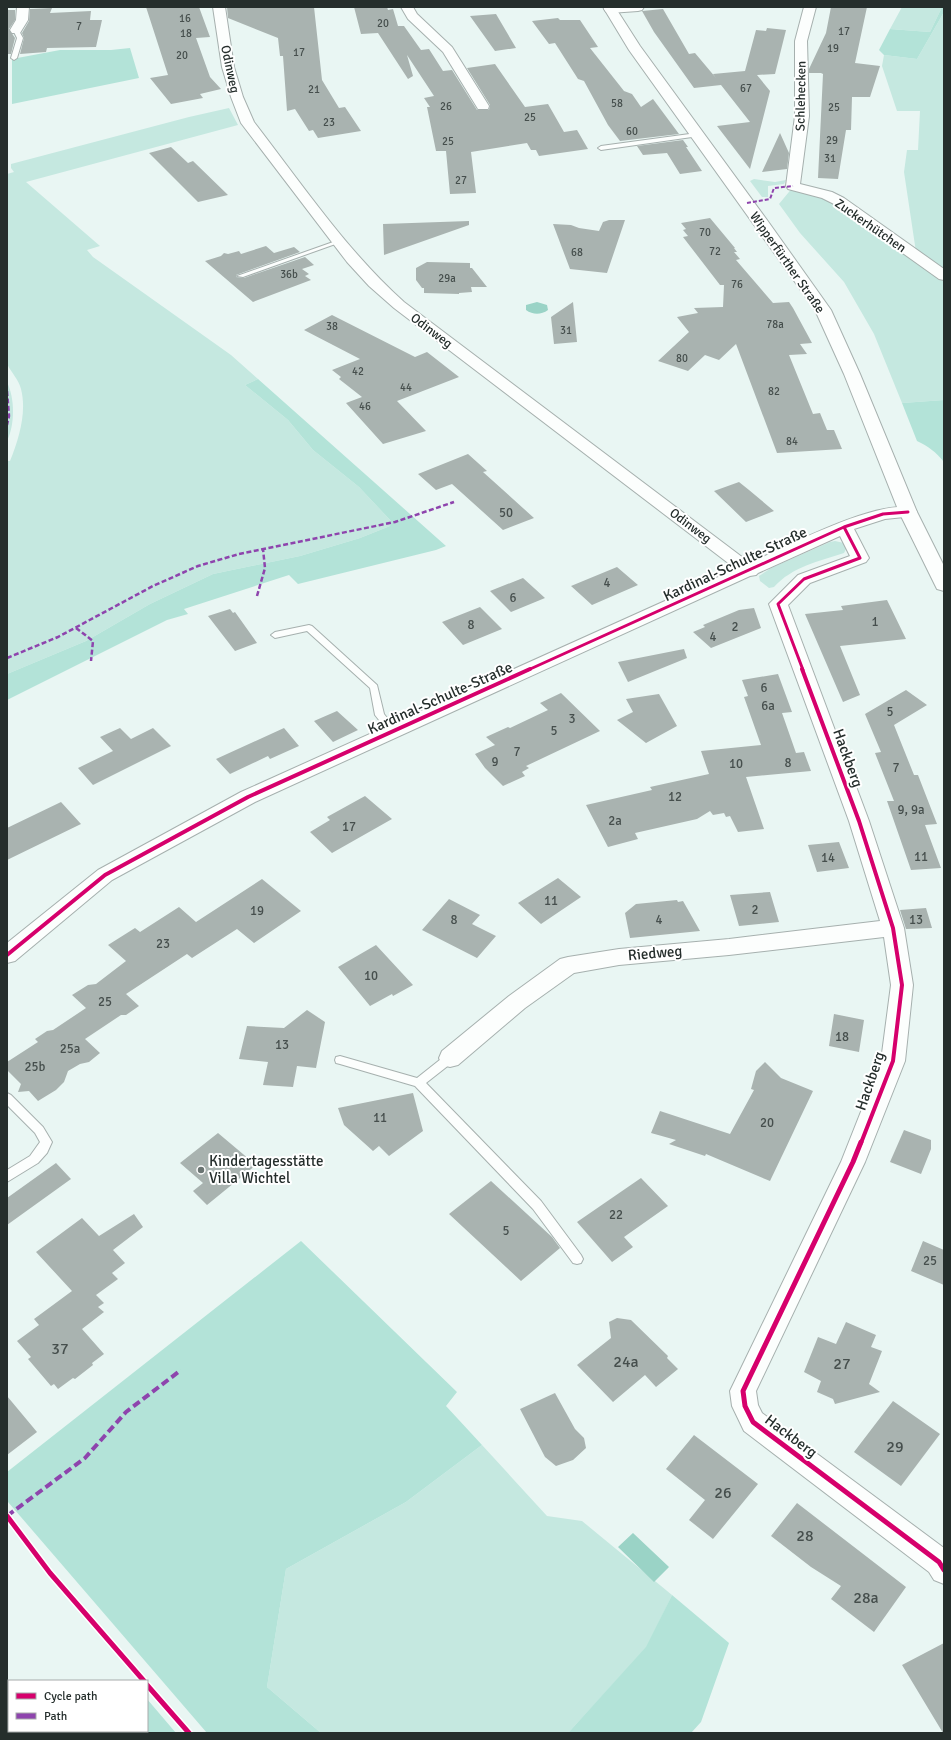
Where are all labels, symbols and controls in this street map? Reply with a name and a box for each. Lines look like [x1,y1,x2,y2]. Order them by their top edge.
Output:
house number: 16 [179,12,191,25]
house number: 20 [377,17,389,30]
house number: 7 [76,20,82,33]
house number: 17 [838,25,850,38]
house number: 18 [180,27,192,40]
house number: 19 [827,42,839,55]
street label: Odinweg [217,44,243,95]
house number: 17 [293,46,305,59]
house number: 20 [176,49,188,62]
street label: Schlehecken [792,61,810,131]
house number: 67 [740,82,752,95]
house number: 21 [308,83,320,96]
house number: 58 [611,97,623,110]
house number: 26 [440,100,452,113]
house number: 25 [828,101,840,114]
house number: 25 [524,111,536,124]
house number: 23 [323,116,335,129]
house number: 60 [626,125,638,138]
house number: 29 [826,134,838,147]
house number: 25 [442,135,454,148]
house number: 31 [824,152,836,165]
house number: 27 [455,174,467,187]
street label: Zuckerhütchen [832,195,909,256]
street label: Wipperfürther Straße [746,209,828,316]
house number: 70 [699,226,711,239]
house number: 72 [709,245,721,258]
house number: 68 [571,246,583,259]
house number: 36b [280,268,298,281]
house number: 29a [438,272,456,285]
house number: 76 [731,278,743,291]
street label: Odinweg [407,310,456,352]
house number: 78a [766,318,784,331]
house number: 38 [326,320,338,333]
house number: 31 [560,324,572,337]
house number: 80 [676,352,688,365]
house number: 42 [352,365,364,378]
house number: 44 [400,381,412,394]
house number: 82 [768,385,780,398]
house number: 46 [359,400,371,413]
house number: 84 [786,435,798,448]
house number: 50 [499,505,513,521]
street label: Odinweg [666,505,715,547]
street label: Kardinal-Schulte-Straße [660,523,810,605]
house number: 4 [603,575,611,591]
house number: 6 [509,590,517,606]
house number: 1 [871,614,879,630]
house number: 8 [467,617,475,633]
house number: 2 [731,619,739,635]
house number: 4 [709,629,717,645]
street label: Kardinal-Schulte-Straße [365,658,515,738]
house number: 6 [760,680,768,696]
house number: 6a [761,698,775,714]
house number: 5 [886,704,894,720]
house number: 3 [568,711,576,727]
house number: 5 [550,723,558,739]
street label: Hackberg [829,726,867,790]
house number: 7 [513,744,521,760]
house number: 9 [491,754,499,770]
house number: 8 [784,755,792,771]
house number: 10 [729,756,743,772]
house number: 7 [892,760,900,776]
house number: 12 [668,789,682,805]
house number: 9, 9a [898,802,925,818]
house number: 2a [608,813,622,829]
house number: 17 [342,819,356,835]
house number: 11 [914,849,928,865]
house number: 14 [821,850,835,866]
house number: 11 [544,893,558,909]
house number: 2 [751,902,759,918]
house number: 19 [250,903,264,919]
house number: 8 [450,912,458,928]
house number: 4 [655,912,663,928]
house number: 13 [909,912,923,928]
house number: 23 [156,936,170,952]
street label: Riedweg [627,942,683,964]
house number: 10 [364,968,378,984]
house number: 25 [98,994,112,1010]
house number: 18 [835,1029,849,1045]
house number: 13 [275,1037,289,1053]
house number: 25a [60,1041,80,1057]
street label: Hackberg [852,1049,888,1113]
house number: 25b [25,1059,46,1075]
house number: 11 [373,1110,387,1126]
house number: 20 [760,1115,774,1131]
place label: Kindertagesstätte Villa Wichtel [209,1152,323,1187]
marker: Kindertagesstätte Villa Wichtel [196,1165,206,1175]
house number: 22 [609,1207,623,1223]
house number: 5 [502,1223,510,1239]
house number: 25 [923,1253,937,1269]
house number: 37 [51,1339,69,1359]
house number: 24a [613,1352,639,1372]
house number: 27 [833,1354,851,1374]
street label: Hackberg [761,1410,821,1462]
house number: 29 [886,1437,904,1457]
house number: 26 [714,1483,732,1503]
house number: 28 [796,1526,814,1546]
house number: 28a [853,1588,879,1608]
legend [8,1680,148,1732]
text: Cycle path [44,1689,97,1704]
text: Path [44,1709,67,1724]

